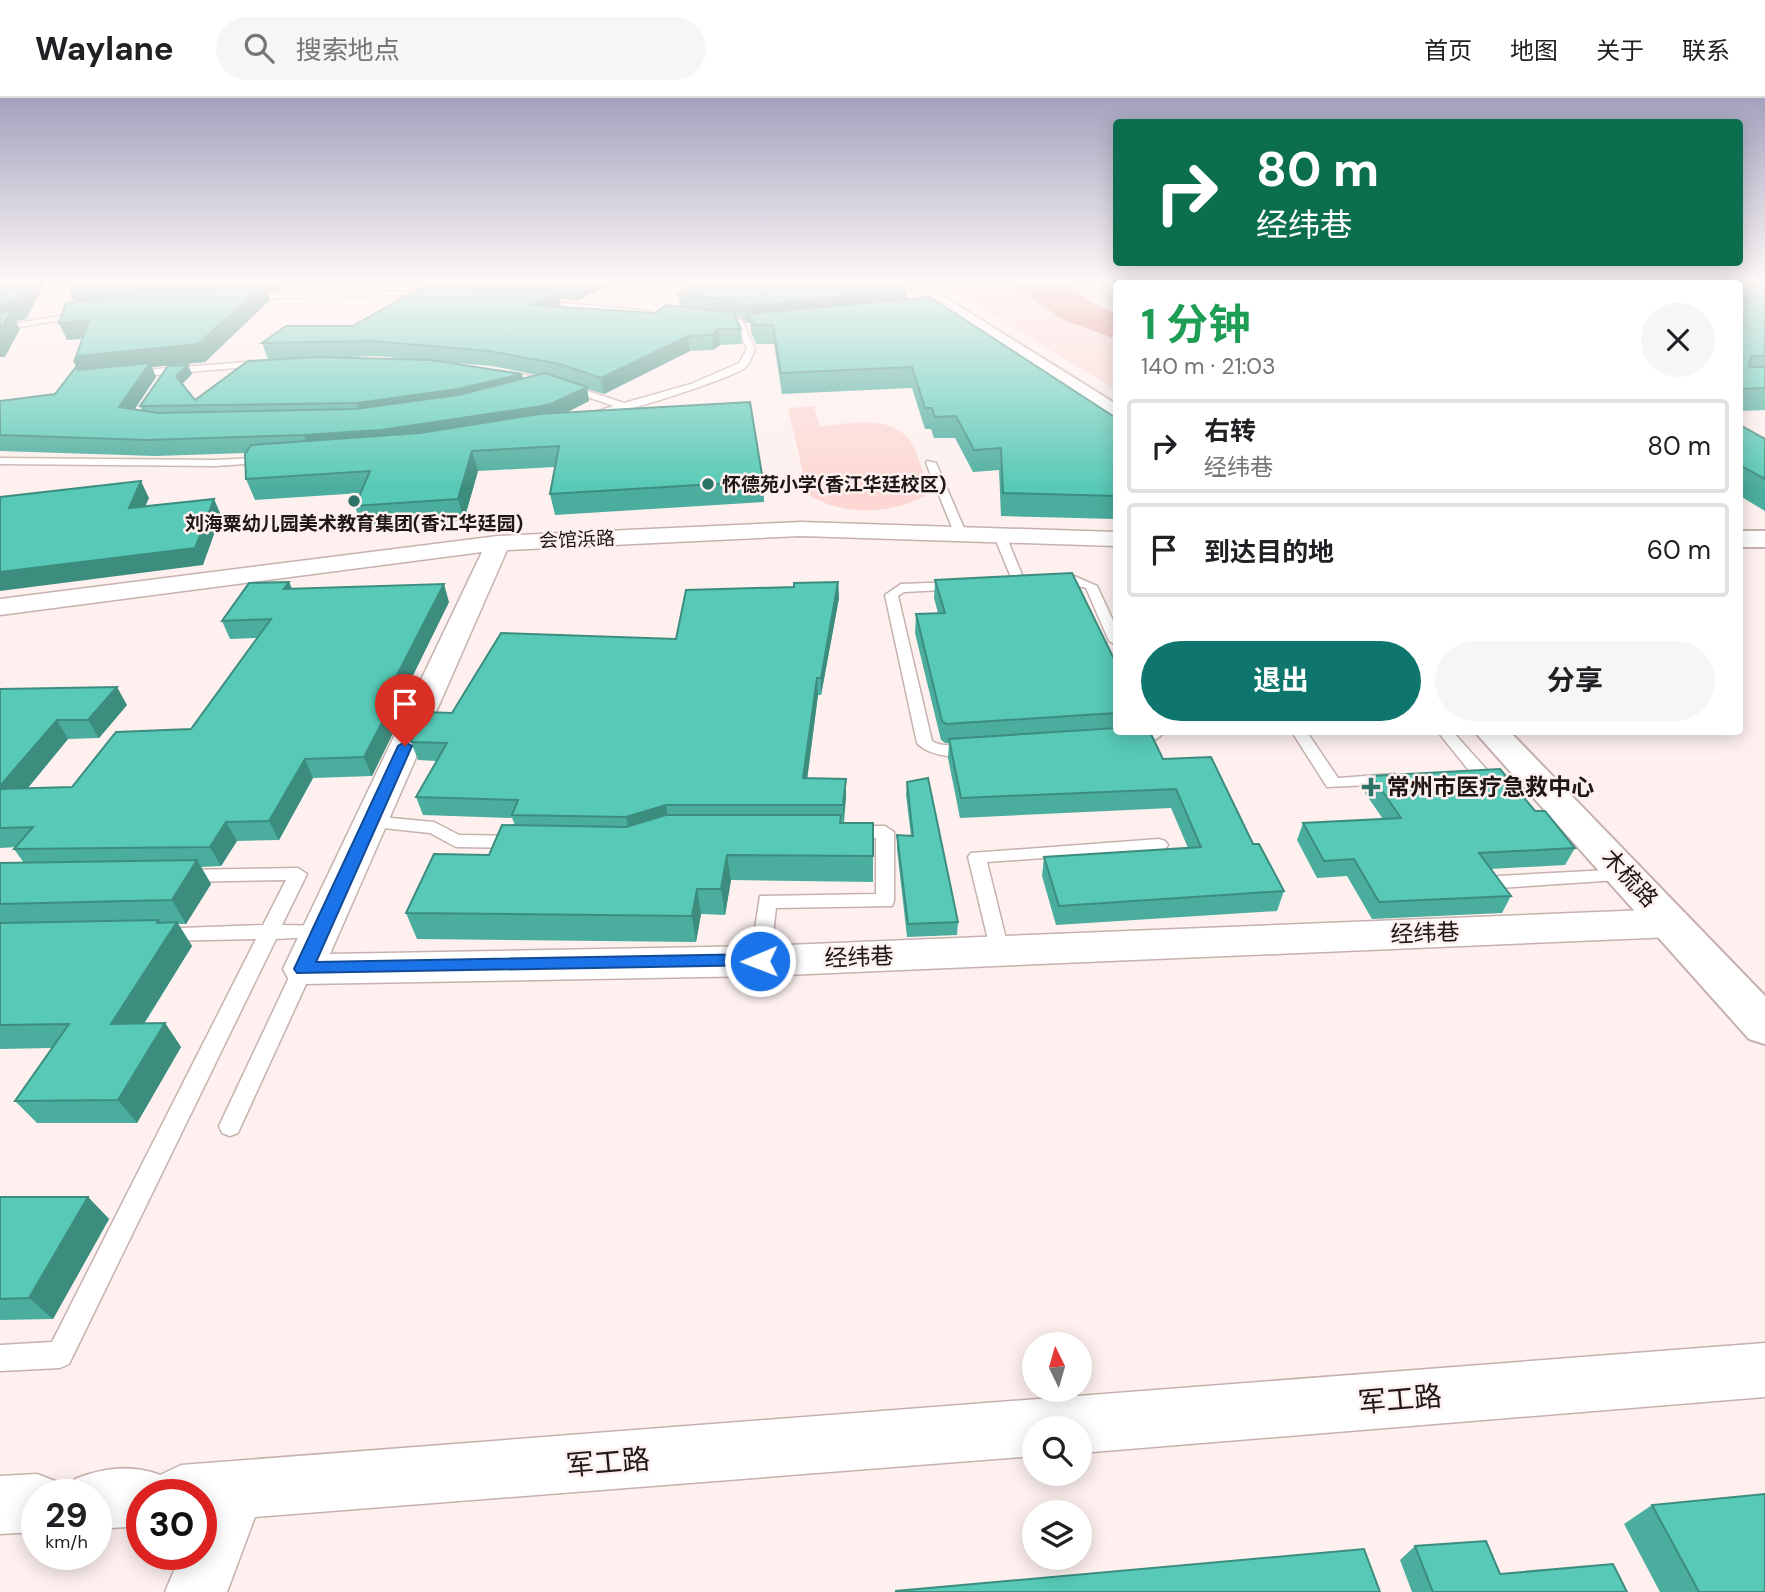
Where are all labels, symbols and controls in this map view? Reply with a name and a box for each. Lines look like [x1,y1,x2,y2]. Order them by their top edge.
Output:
search box [216,17,706,80]
text: Waylane [35,27,174,70]
icon: search [240,29,278,67]
text: 搜索地点 [296,33,400,67]
text: 首页 [1424,35,1472,66]
text: 地图 [1510,35,1558,66]
text: 关于 [1596,35,1644,66]
text: 联系 [1682,35,1730,66]
text: 80 m [1256,137,1379,201]
icon: right [1141,147,1232,238]
text: 经纬巷 [1256,204,1352,246]
text: 1 分钟 [1141,297,1250,352]
button: close [1641,303,1715,377]
text: 140 m · 21:03 [1141,351,1276,381]
text: 右转 [1204,414,1256,448]
icon: right [1145,427,1183,465]
text: 80 m [1647,429,1711,463]
text: 经纬巷 [1204,452,1273,482]
place label: 怀德苑小学(香江华廷校区) [722,472,946,497]
marker: 怀德苑小学(香江华廷校区) [700,476,716,492]
marker: 刘海粟幼儿园美术教育集团(香江华廷园) [346,493,362,509]
place label: 刘海粟幼儿园美术教育集团(香江华廷园) [185,511,523,536]
street label: 会馆浜路 [539,526,615,553]
icon: arrive [1145,531,1183,569]
text: 60 m [1647,533,1711,567]
text: 到达目的地 [1204,535,1334,569]
button: 退出 [1141,641,1421,721]
button: 分享 [1435,641,1715,721]
pin [375,674,435,746]
icon: arrive [386,685,424,723]
place label: 常州市医疗急救中心 [1387,772,1594,802]
marker: 常州市医疗急救中心 [1361,777,1381,797]
street label: 木梳路 [1596,843,1664,913]
street label: 经纬巷 [1390,917,1460,949]
position arrow [723,924,797,998]
street label: 经纬巷 [824,941,894,973]
north arrow [1022,1332,1092,1402]
map controls [1022,1332,1092,1570]
street label: 军工路 [1357,1377,1444,1422]
button: search [1022,1416,1092,1486]
street label: 军工路 [565,1440,652,1485]
speed limit sign: 30 [126,1479,217,1570]
text: 29 [45,1492,88,1538]
button: layers [1022,1500,1092,1570]
text: km/h [45,1530,88,1554]

